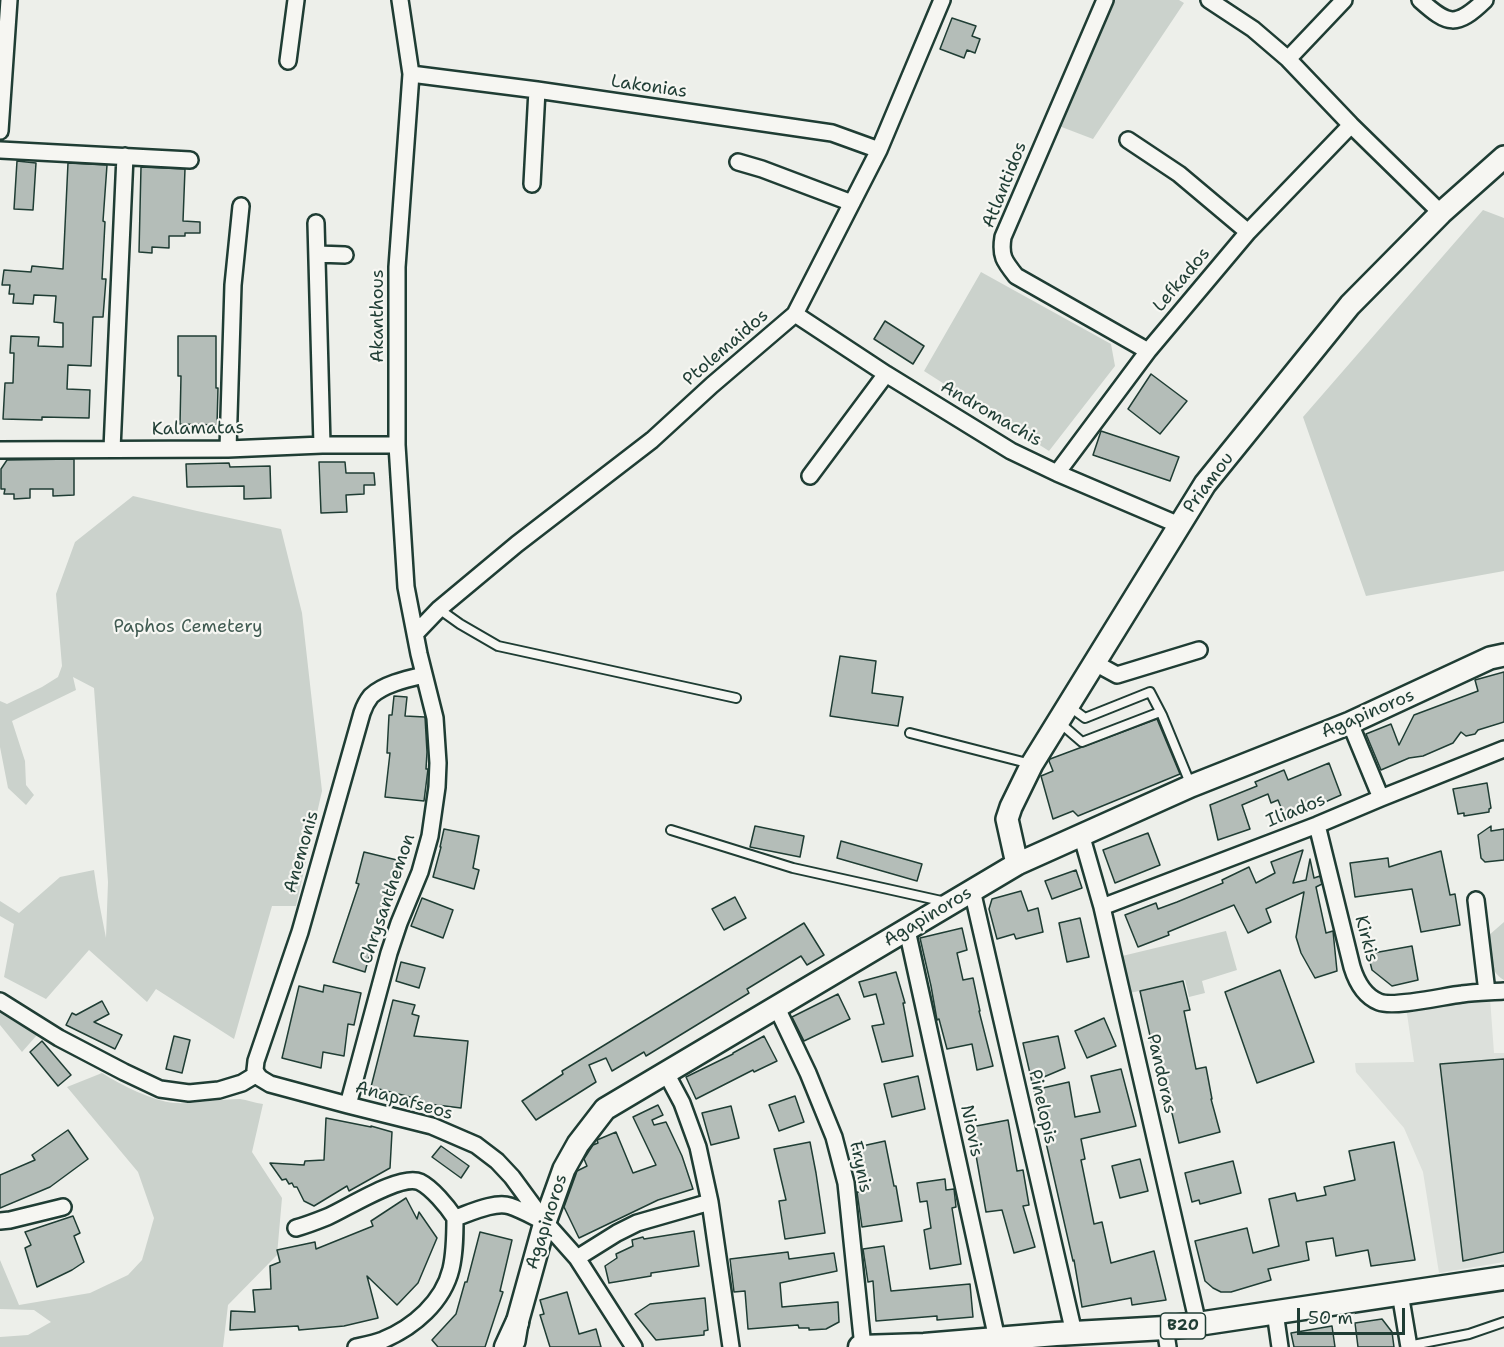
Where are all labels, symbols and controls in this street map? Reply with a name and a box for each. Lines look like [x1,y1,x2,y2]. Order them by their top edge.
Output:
street label: Lakonias [609,71,689,103]
street label: Atlantidos [978,139,1032,231]
street label: Lefkados [1149,243,1215,317]
street label: Akanthous [367,269,389,363]
street label: Ptolemaidos [679,305,773,391]
street label: Andromachis [936,376,1046,452]
street label: Kalamatas [151,417,245,441]
street label: Priamou [1179,448,1239,518]
park label: Paphos Cemetery [113,616,263,638]
street label: Agapinoros [1318,685,1418,743]
street label: Iliados [1263,789,1329,833]
street label: Anemonis [280,808,324,896]
street label: Chrysanthemon [356,831,420,967]
street label: Agapinoros [880,882,976,952]
street label: Kirkis [1349,913,1383,965]
street label: Pandoras [1141,1032,1181,1116]
street label: Pinelopis [1023,1068,1061,1146]
street label: Anapafseos [353,1077,455,1125]
street label: Niovis [955,1103,987,1159]
street label: Frynis [844,1139,876,1195]
street label: Agapinoros [521,1172,573,1272]
scale bar [1300,1296,1408,1334]
text: 50 m [1308,1306,1353,1330]
road number: B20 [1160,1313,1206,1339]

